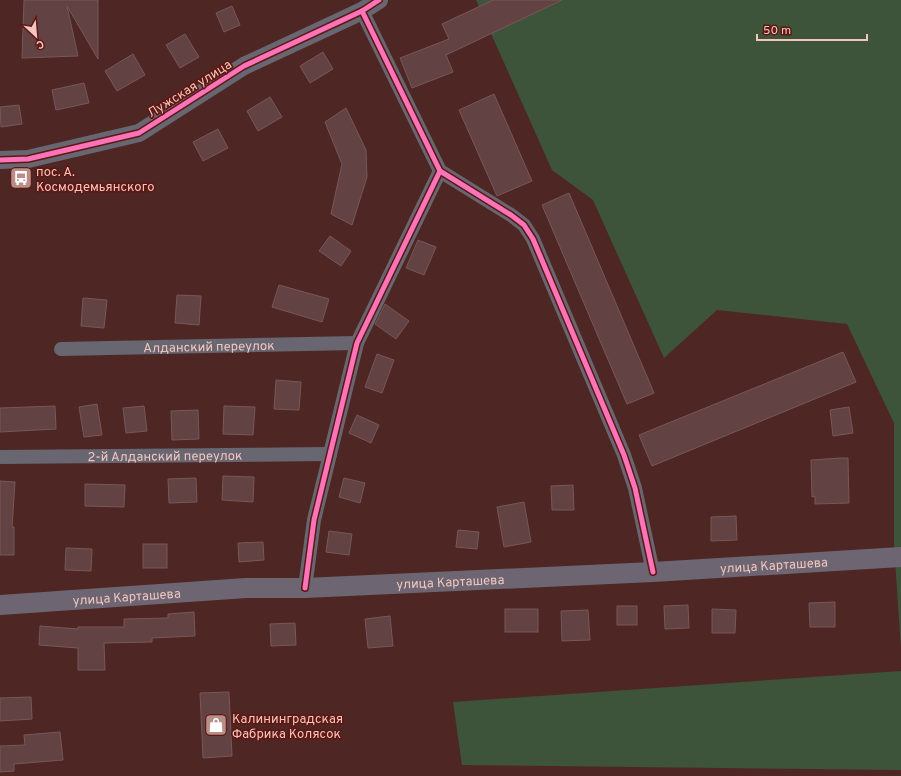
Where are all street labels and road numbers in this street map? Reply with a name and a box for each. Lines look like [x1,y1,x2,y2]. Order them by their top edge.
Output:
street label: Лужская улица [145,57,235,122]
street label: Алданский переулок [143,339,275,357]
street label: 2-й Алданский переулок [88,449,243,466]
street label: улица Карташева [719,555,828,578]
street label: улица Карташева [396,573,505,594]
street label: улица Карташева [72,587,181,610]

